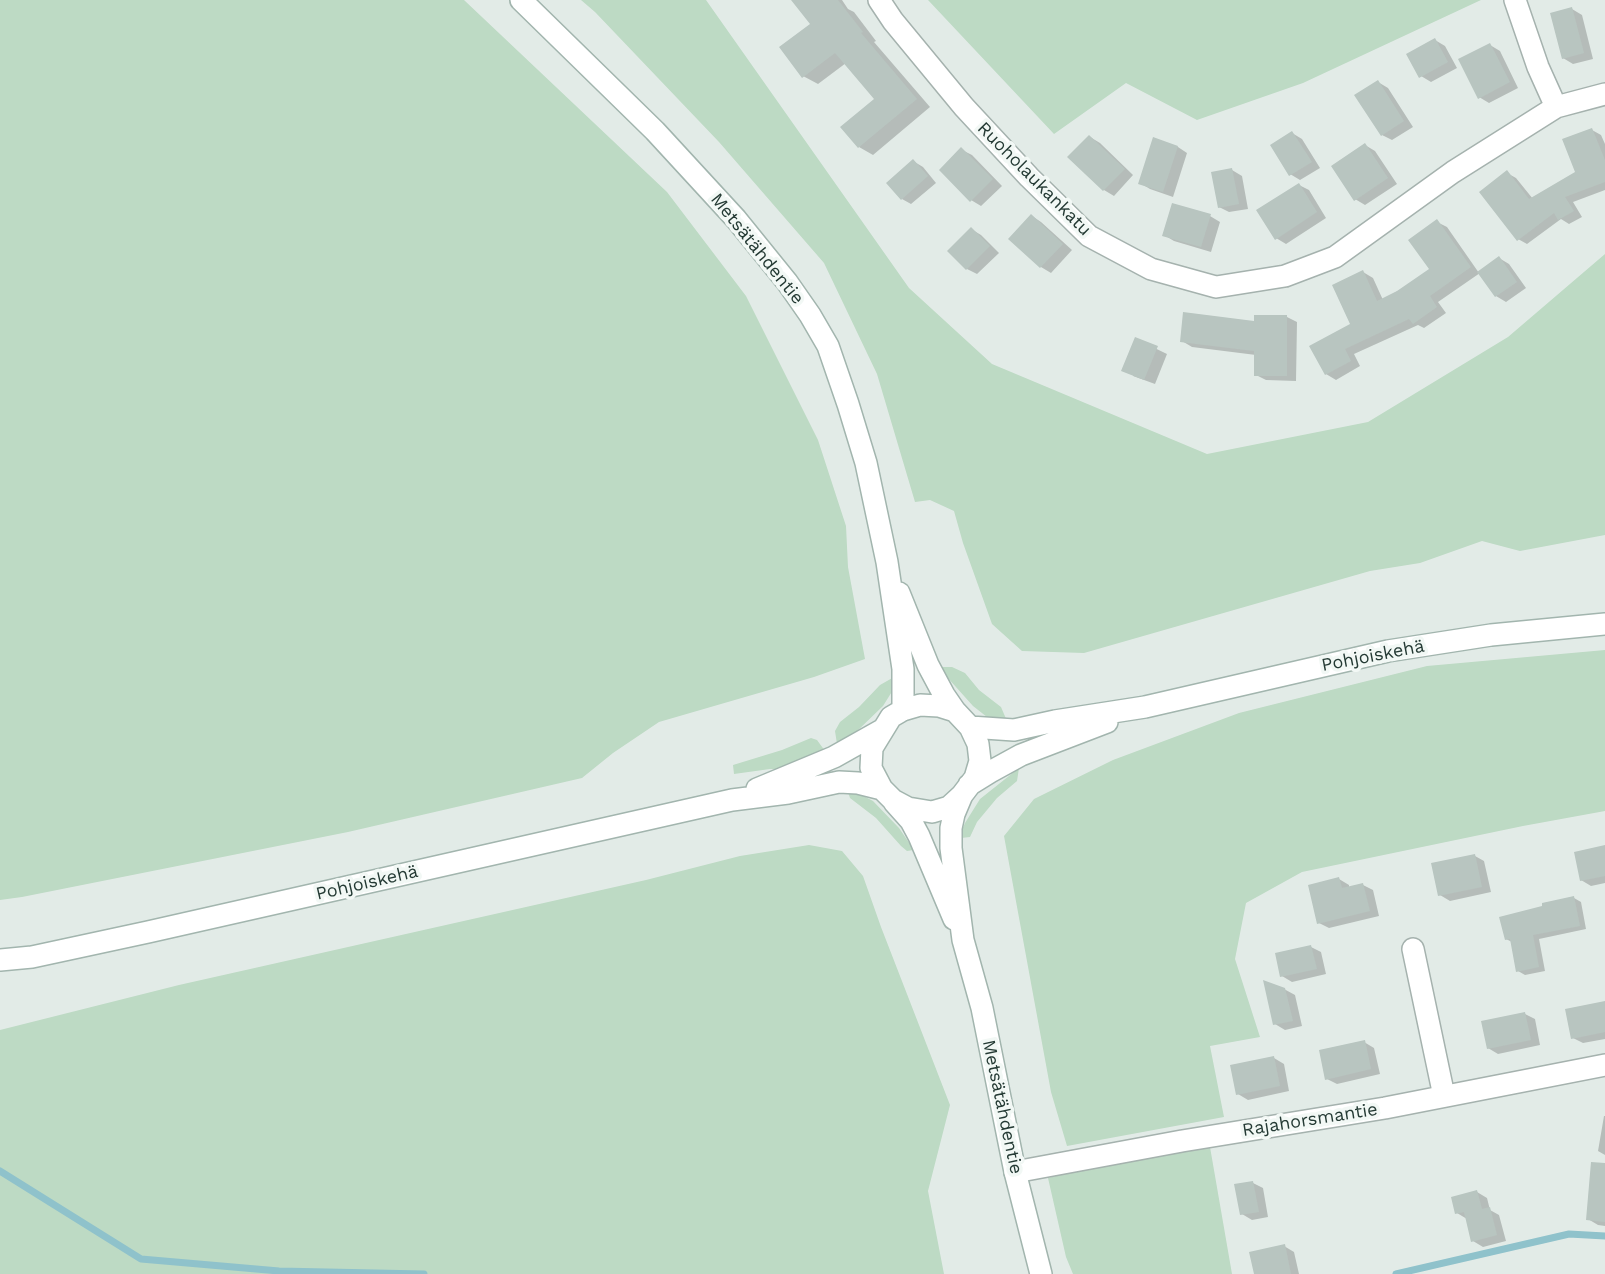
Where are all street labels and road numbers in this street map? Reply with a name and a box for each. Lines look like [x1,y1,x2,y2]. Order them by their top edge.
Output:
street label: Ruoholaukankatu [973,118,1095,240]
street label: Metsätähdentie [706,189,808,309]
street label: Pohjoiskehä [1320,635,1426,677]
street label: Pohjoiskehä [314,861,420,905]
street label: Metsätähdentie [977,1038,1027,1176]
street label: Rajahorsmantie [1241,1099,1379,1141]

